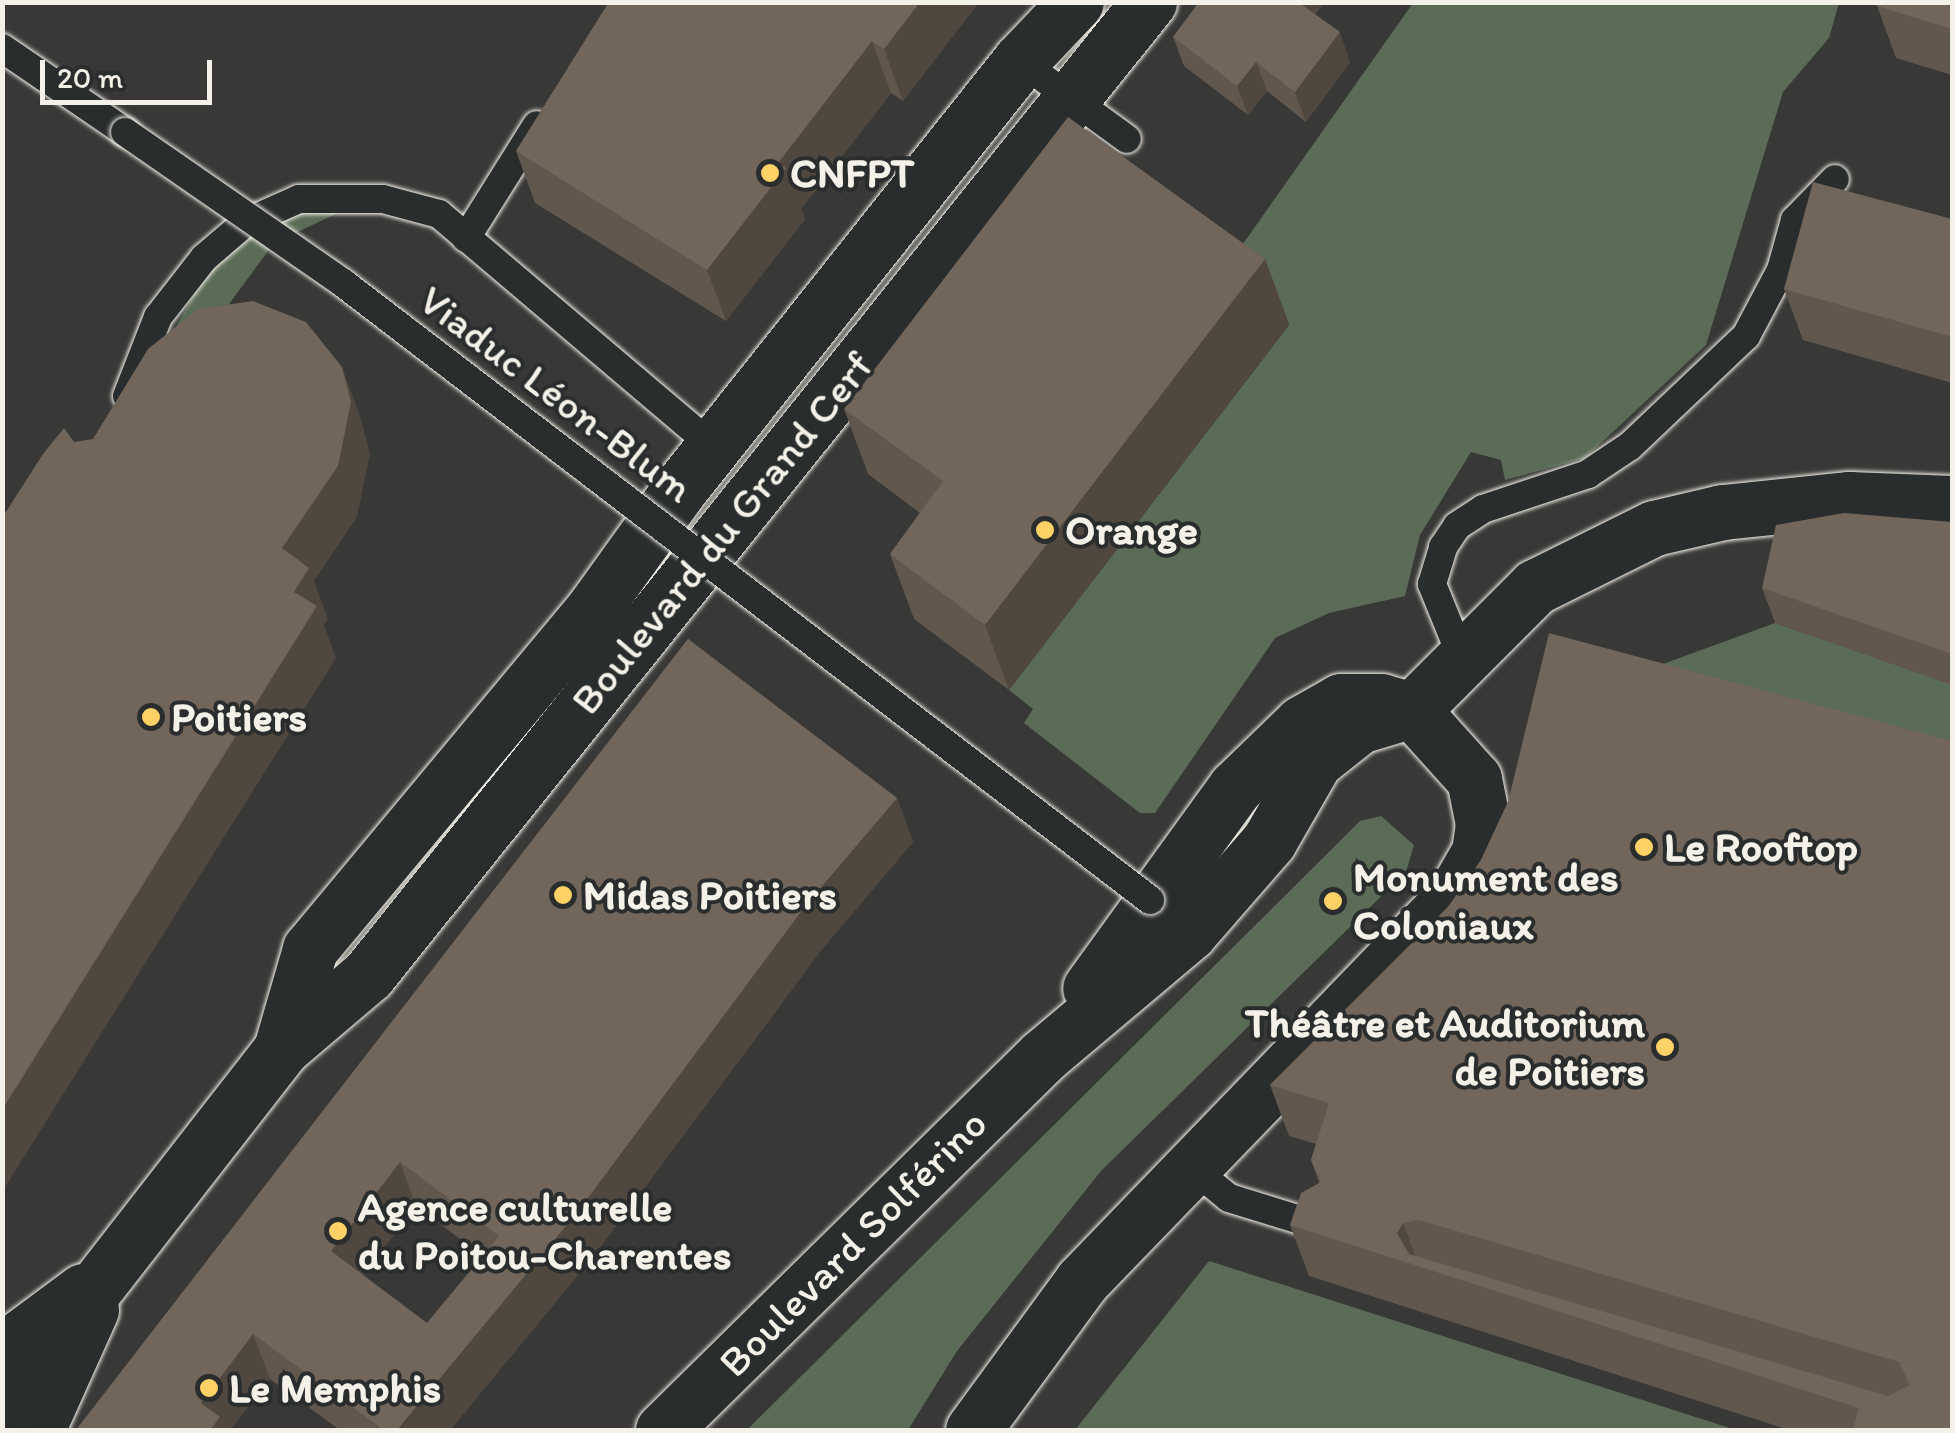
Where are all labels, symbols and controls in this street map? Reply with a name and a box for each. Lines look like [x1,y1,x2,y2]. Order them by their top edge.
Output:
scale bar [45,40,218,102]
text: 20 m [57,59,123,96]
place label: CNFPT [790,148,914,198]
marker: CNFPT [759,162,781,184]
street label: Viaduc Léon-Blum [409,274,703,514]
street label: Boulevard du Grand Cerf [560,342,884,724]
place label: Orange [1065,505,1198,555]
marker: Orange [1034,519,1056,541]
place label: Poitiers [171,692,307,742]
marker: Poitiers [140,706,162,728]
place label: Le Rooftop [1664,822,1857,872]
marker: Le Rooftop [1633,836,1655,858]
place label: Monument des Coloniaux [1353,852,1619,950]
place label: Midas Poitiers [583,870,835,920]
marker: Midas Poitiers [552,884,574,906]
marker: Monument des Coloniaux [1322,890,1344,912]
place label: Théâtre et Auditorium de Poitiers [1244,998,1645,1096]
marker: Théâtre et Auditorium de Poitiers [1654,1036,1676,1058]
street label: Boulevard Solférino [708,1098,998,1388]
place label: Agence culturelle du Poitou-Charentes [358,1182,730,1280]
marker: Agence culturelle du Poitou-Charentes [327,1220,349,1242]
place label: Le Memphis [229,1363,441,1413]
marker: Le Memphis [198,1377,220,1399]

